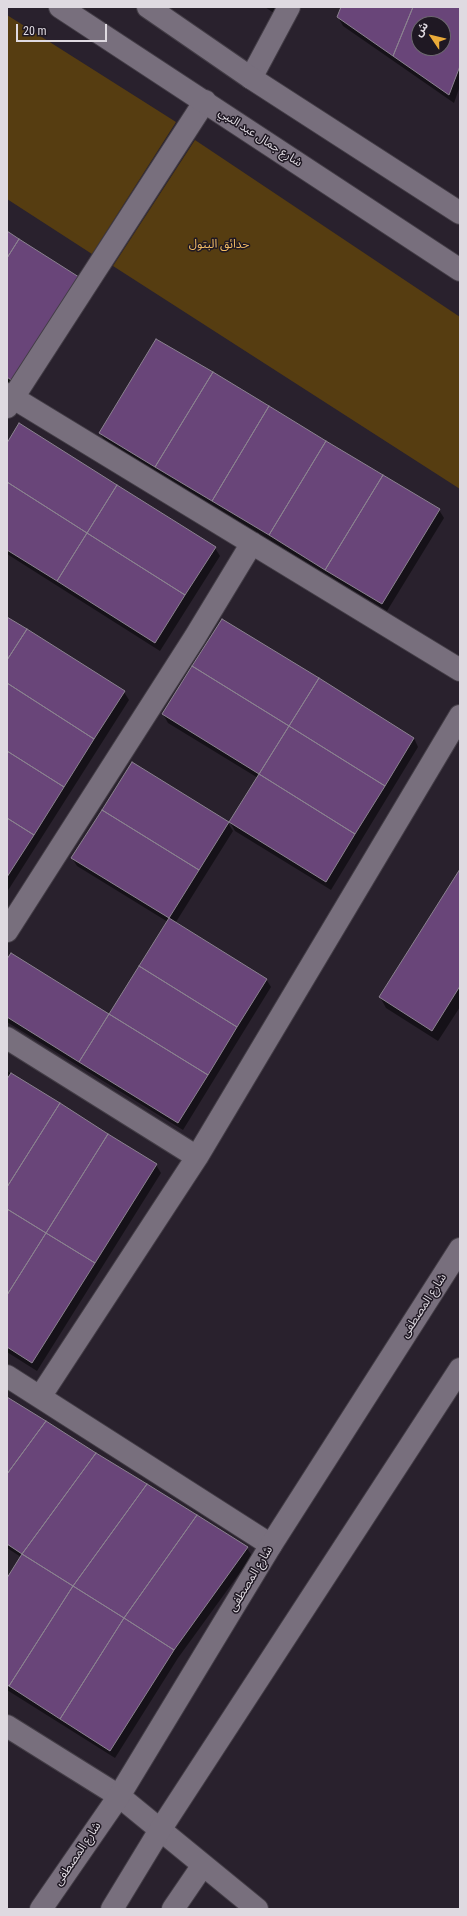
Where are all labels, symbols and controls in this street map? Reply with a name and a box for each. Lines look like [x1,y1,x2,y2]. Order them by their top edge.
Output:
scale bar [18,16,109,42]
north arrow [411,16,451,56]
text: ش [412,20,431,39]
text: 20 m [23,24,47,38]
street label: شارع جمال عبد النبي [215,106,305,170]
park label: حدائق البتول [189,238,249,252]
street label: شارع المصطفى [398,1271,450,1341]
street label: شارع المصطفى [226,1544,276,1614]
street label: شارع المصطفى [51,1819,105,1889]

